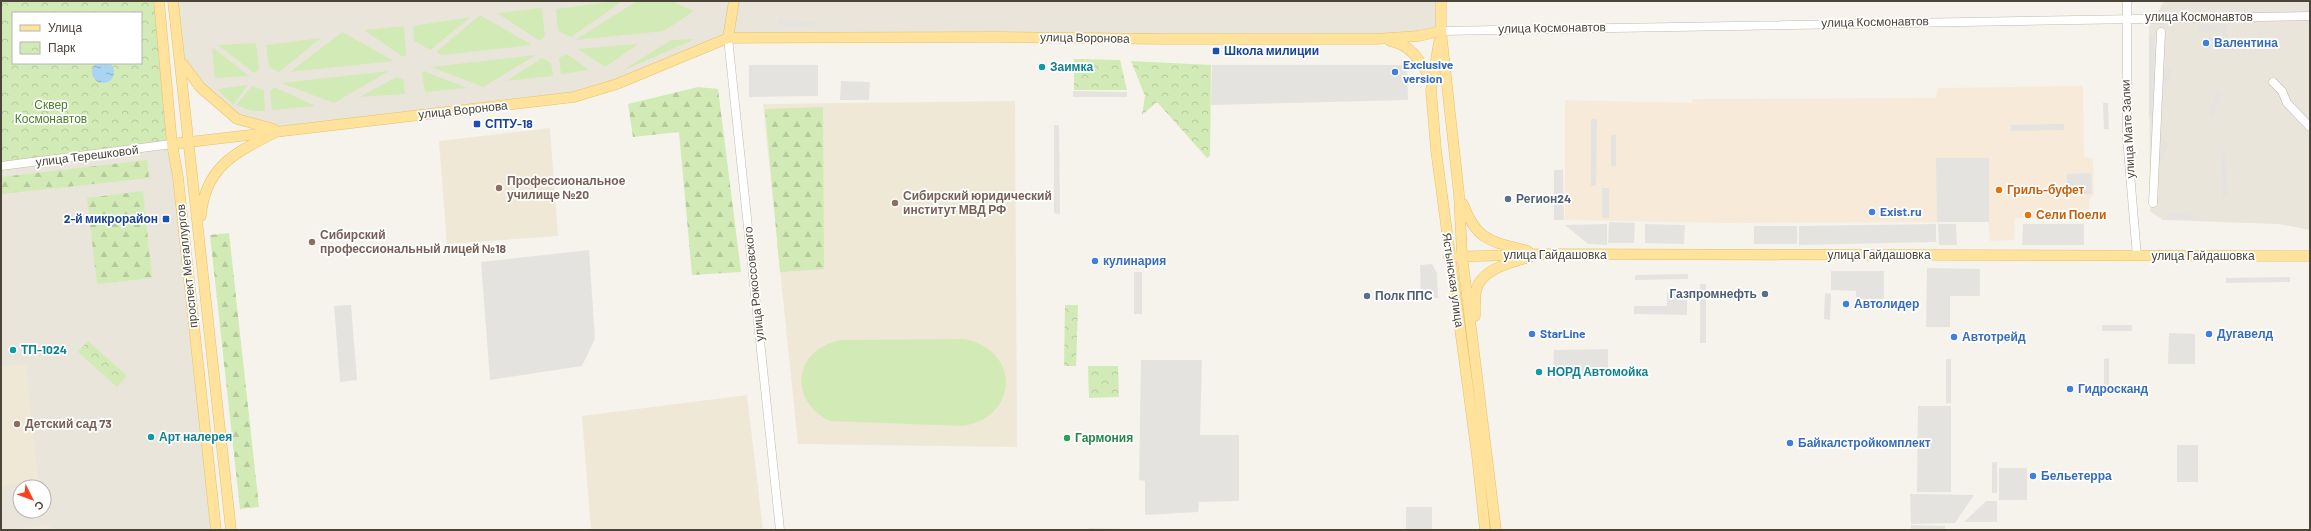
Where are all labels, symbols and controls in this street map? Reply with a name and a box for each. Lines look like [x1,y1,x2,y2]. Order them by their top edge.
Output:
street label: улица Космонавтов [2145,9,2253,24]
legend [12,12,142,64]
street label: улица Космонавтов [1821,13,1929,30]
street label: улица Космонавтов [1498,19,1606,36]
text: Улица [48,20,82,35]
street label: улица Воронова [1040,29,1130,46]
place label: Валентина [2214,35,2278,49]
marker: Валентина [2201,38,2211,48]
text: Парк [48,40,76,55]
place label: Школа милиции [1224,43,1319,58]
marker: Школа милиции [1211,46,1221,56]
place label: Exclusive version [1403,57,1454,85]
place label: Заимка [1050,59,1093,73]
marker: Заимка [1037,62,1047,72]
marker: Exclusive version [1390,67,1400,77]
street label: улица Мате Залки [2117,79,2138,179]
park label: Сквер Космонавтов [15,97,87,125]
street label: улица Воронова [418,97,509,122]
place label: СПТУ-18 [485,116,533,130]
marker: СПТУ-18 [472,119,482,129]
street label: улица Терешковой [35,142,139,169]
place label: Профессиональное училище №20 [507,173,626,202]
place label: Гриль-буфет [2007,182,2085,197]
marker: Профессиональное училище №20 [494,183,504,193]
marker: Гриль-буфет [1994,185,2004,195]
place label: Сибирский юридический институт МВД РФ [903,188,1052,217]
place label: Регион24 [1516,191,1571,205]
marker: Регион24 [1503,194,1513,204]
marker: Сибирский юридический институт МВД РФ [890,198,900,208]
street label: проспект Металлургов [173,203,200,329]
place label: Exist.ru [1880,204,1921,218]
marker: Exist.ru [1867,207,1877,217]
place label: Сели Поели [2036,207,2106,221]
marker: Сели Поели [2023,210,2033,220]
place label: 2-й микрорайон [64,211,158,226]
marker: 2-й микрорайон [161,214,171,224]
street label: улица Рокоссовского [740,226,767,342]
place label: Сибирский профессиональный лицей №18 [320,227,506,256]
street label: Ястынская улица [1439,232,1468,329]
marker: Сибирский профессиональный лицей №18 [307,237,317,247]
street label: улица Гайдашовка [1503,247,1607,262]
street label: улица Гайдашовка [1827,247,1931,262]
street label: улица Гайдашовка [2151,248,2255,263]
place label: кулинария [1103,253,1166,268]
marker: кулинария [1090,256,1100,266]
place label: Газпромнефть [1669,286,1757,301]
place label: Полк ППС [1375,288,1433,302]
marker: Газпромнефть [1760,289,1770,299]
marker: Полк ППС [1362,291,1372,301]
place label: Автолидер [1854,296,1919,311]
marker: Автолидер [1841,299,1851,309]
place label: StarLine [1540,326,1586,340]
place label: Дугавелд [2217,326,2274,341]
marker: StarLine [1527,329,1537,339]
place label: Автотрейд [1962,329,2026,344]
marker: Дугавелд [2204,329,2214,339]
marker: Автотрейд [1949,332,1959,342]
place label: ТП-1024 [21,342,67,356]
marker: ТП-1024 [8,345,18,355]
place label: НОРД Автомойка [1547,364,1648,379]
marker: НОРД Автомойка [1534,367,1544,377]
place label: Гидросканд [2078,381,2149,396]
marker: Гидросканд [2065,384,2075,394]
place label: Детский сад 73 [25,416,112,431]
marker: Детский сад 73 [12,419,22,429]
place label: Арт налерея [159,429,232,444]
place label: Гармония [1075,430,1133,445]
marker: Арт налерея [146,432,156,442]
marker: Гармония [1062,433,1072,443]
place label: Байкалстройкомплект [1798,435,1931,450]
marker: Байкалстройкомплект [1785,438,1795,448]
place label: Бельетерра [2041,468,2112,483]
marker: Бельетерра [2028,471,2038,481]
north arrow [12,479,52,519]
text: С [32,499,47,513]

